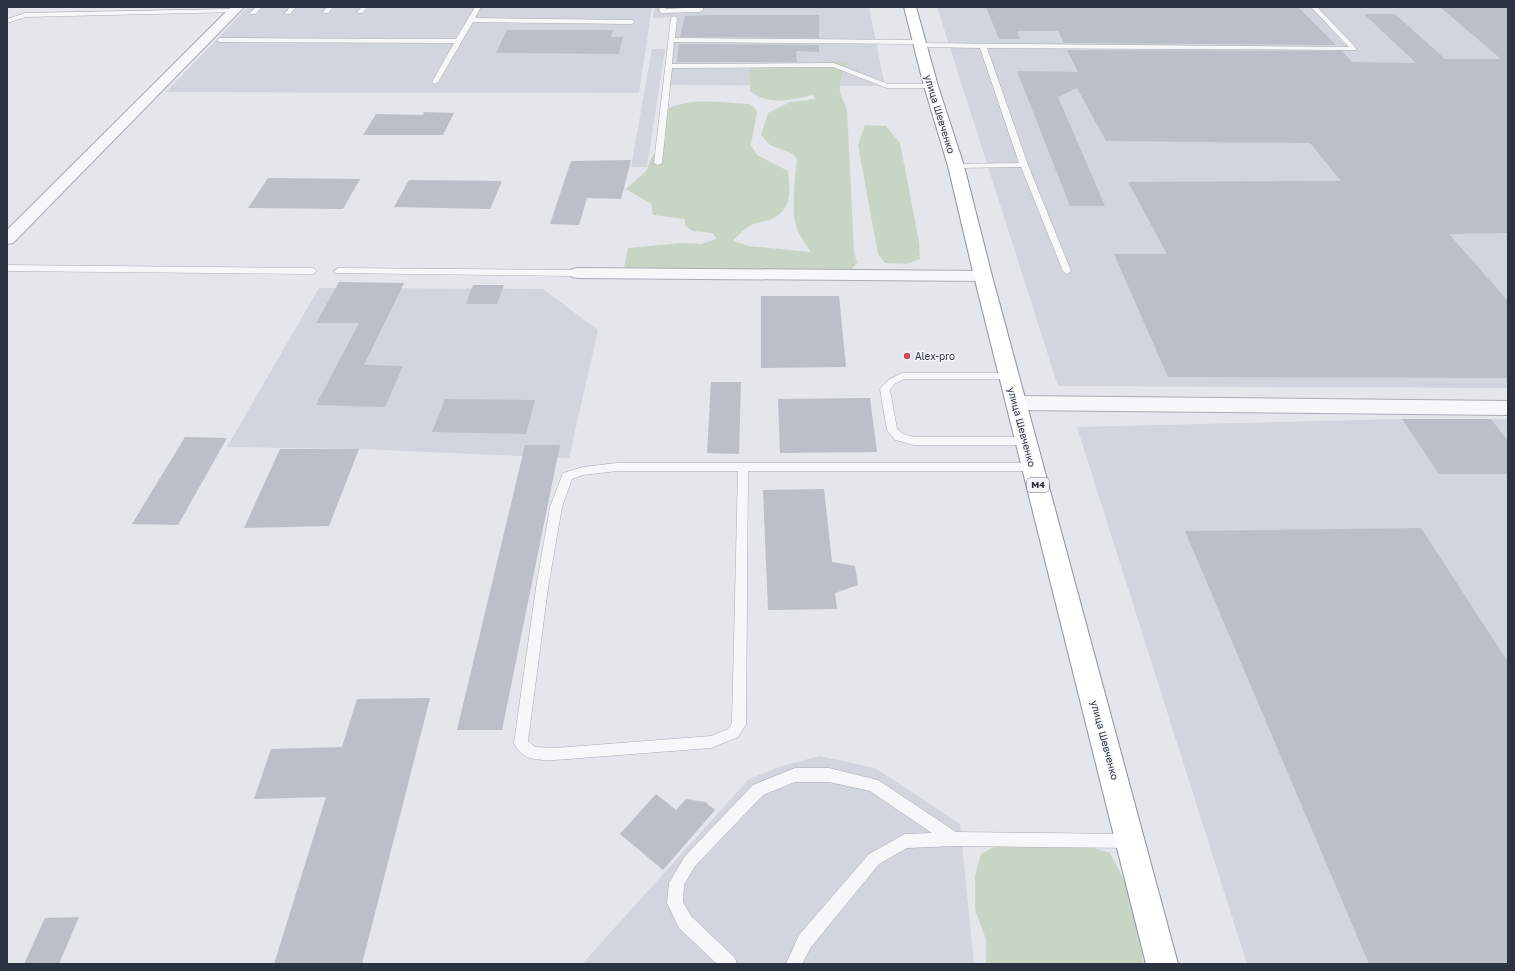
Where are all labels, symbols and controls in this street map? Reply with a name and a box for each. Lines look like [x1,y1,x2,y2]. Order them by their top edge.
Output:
street label: улица Шевченко [922,73,958,155]
place label: Alex-pro [915,350,955,362]
marker: Alex-pro [902,351,912,361]
street label: улица Шевченко [1006,386,1038,468]
road number: M4 [1027,478,1049,492]
street label: улица Шевченко [1089,699,1121,781]

